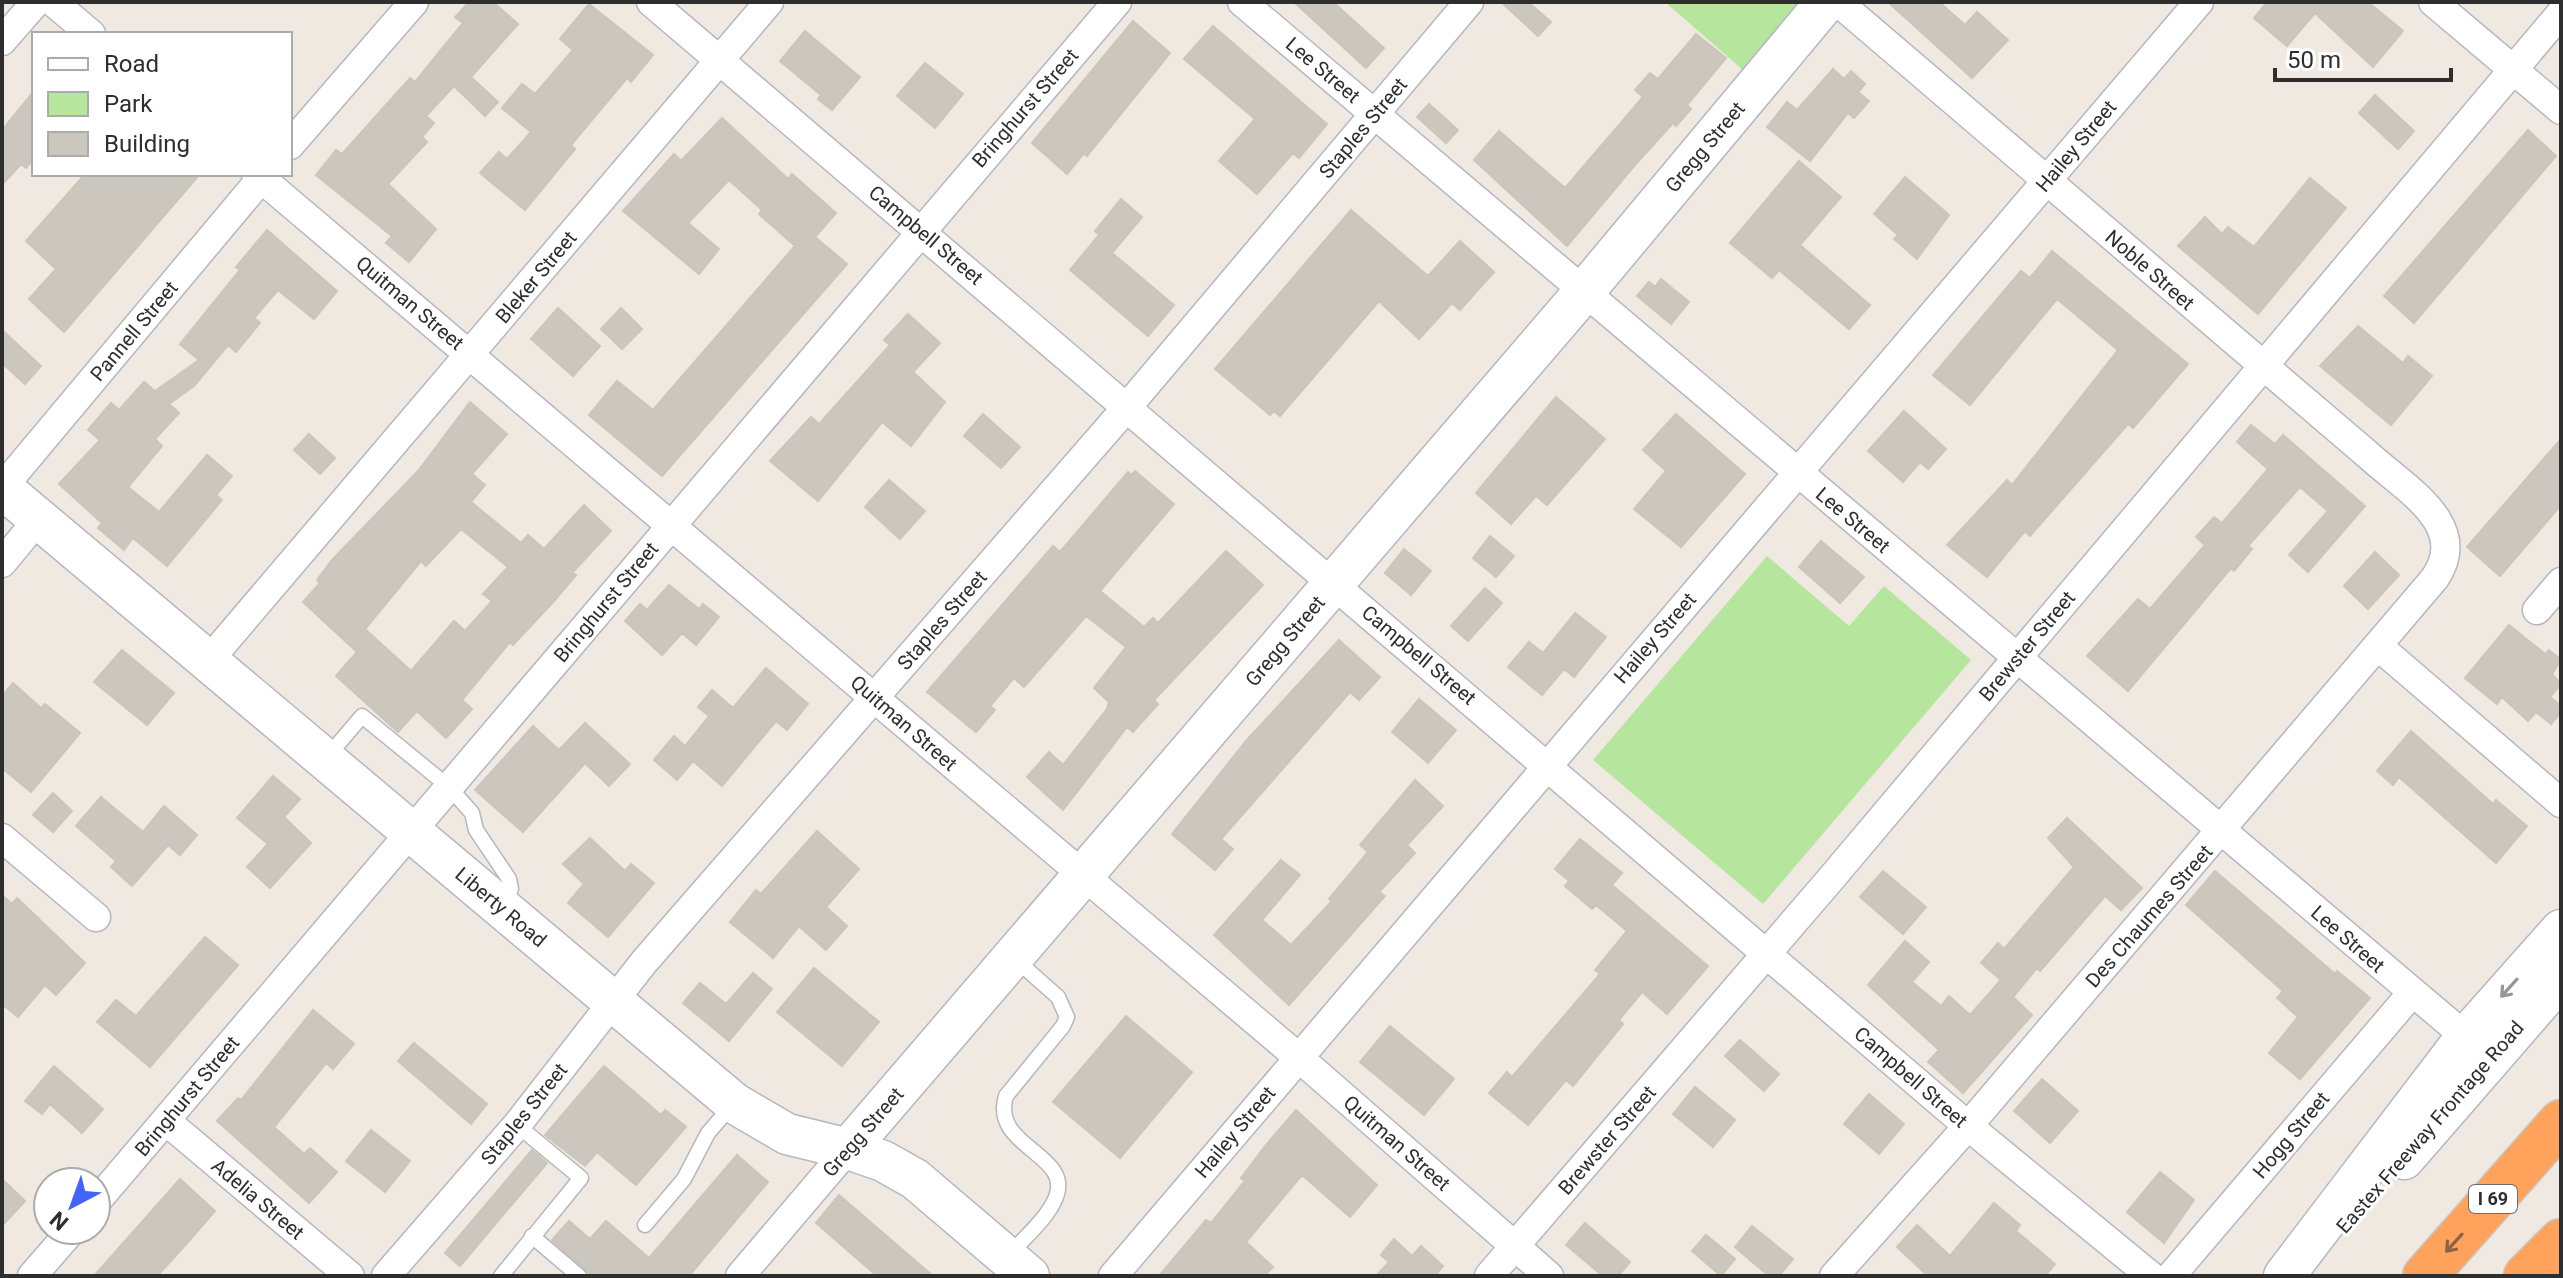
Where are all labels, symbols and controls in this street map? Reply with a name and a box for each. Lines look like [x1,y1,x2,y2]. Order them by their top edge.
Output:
legend [32,32,292,176]
street label: Lee Street [1281,32,1365,108]
scale bar [2275,32,2451,82]
street label: Bringhurst Street [967,44,1083,172]
text: 50 m [2287,46,2341,74]
text: Road [104,50,159,78]
street label: Staples Street [1314,73,1412,183]
text: Park [104,90,153,118]
street label: Hailey Street [2031,95,2121,197]
street label: Gregg Street [1660,97,1750,197]
text: Building [104,130,190,158]
street label: Campbell Street [864,180,988,290]
street label: Noble Street [2101,225,2199,315]
street label: Bleker Street [490,226,582,328]
street label: Quitman Street [351,251,469,355]
street label: Pannell Street [85,276,183,386]
street label: Lee Street [1811,482,1895,558]
street label: Bringhurst Street [549,537,663,667]
street label: Staples Street [892,565,992,675]
street label: Brewster Street [1974,586,2080,706]
street label: Hailey Street [1609,588,1701,688]
street label: Gregg Street [1240,591,1330,691]
street label: Campbell Street [1357,600,1481,710]
street label: Quitman Street [846,670,962,776]
street label: Des Chaumes Street [2081,840,2217,992]
street label: Liberty Road [451,862,551,952]
street label: Lee Street [2306,901,2390,977]
one-way arrow [2500,977,2518,997]
street label: Eastex Freeway Frontage Road [2331,1016,2529,1238]
street label: Campbell Street [1850,1021,1972,1133]
street label: Bringhurst Street [130,1031,244,1161]
street label: Staples Street [476,1058,572,1170]
street label: Hailey Street [1190,1081,1280,1183]
street label: Brewster Street [1553,1081,1661,1199]
street label: Gregg Street [818,1082,908,1182]
street label: Hogg Street [2248,1087,2334,1183]
street label: Quitman Street [1339,1090,1455,1196]
street label: Adelia Street [207,1153,309,1245]
north arrow [32,1166,112,1246]
road number: I 69 [2469,1185,2517,1213]
text: N [45,1206,73,1235]
one-way arrow [2445,1233,2463,1253]

